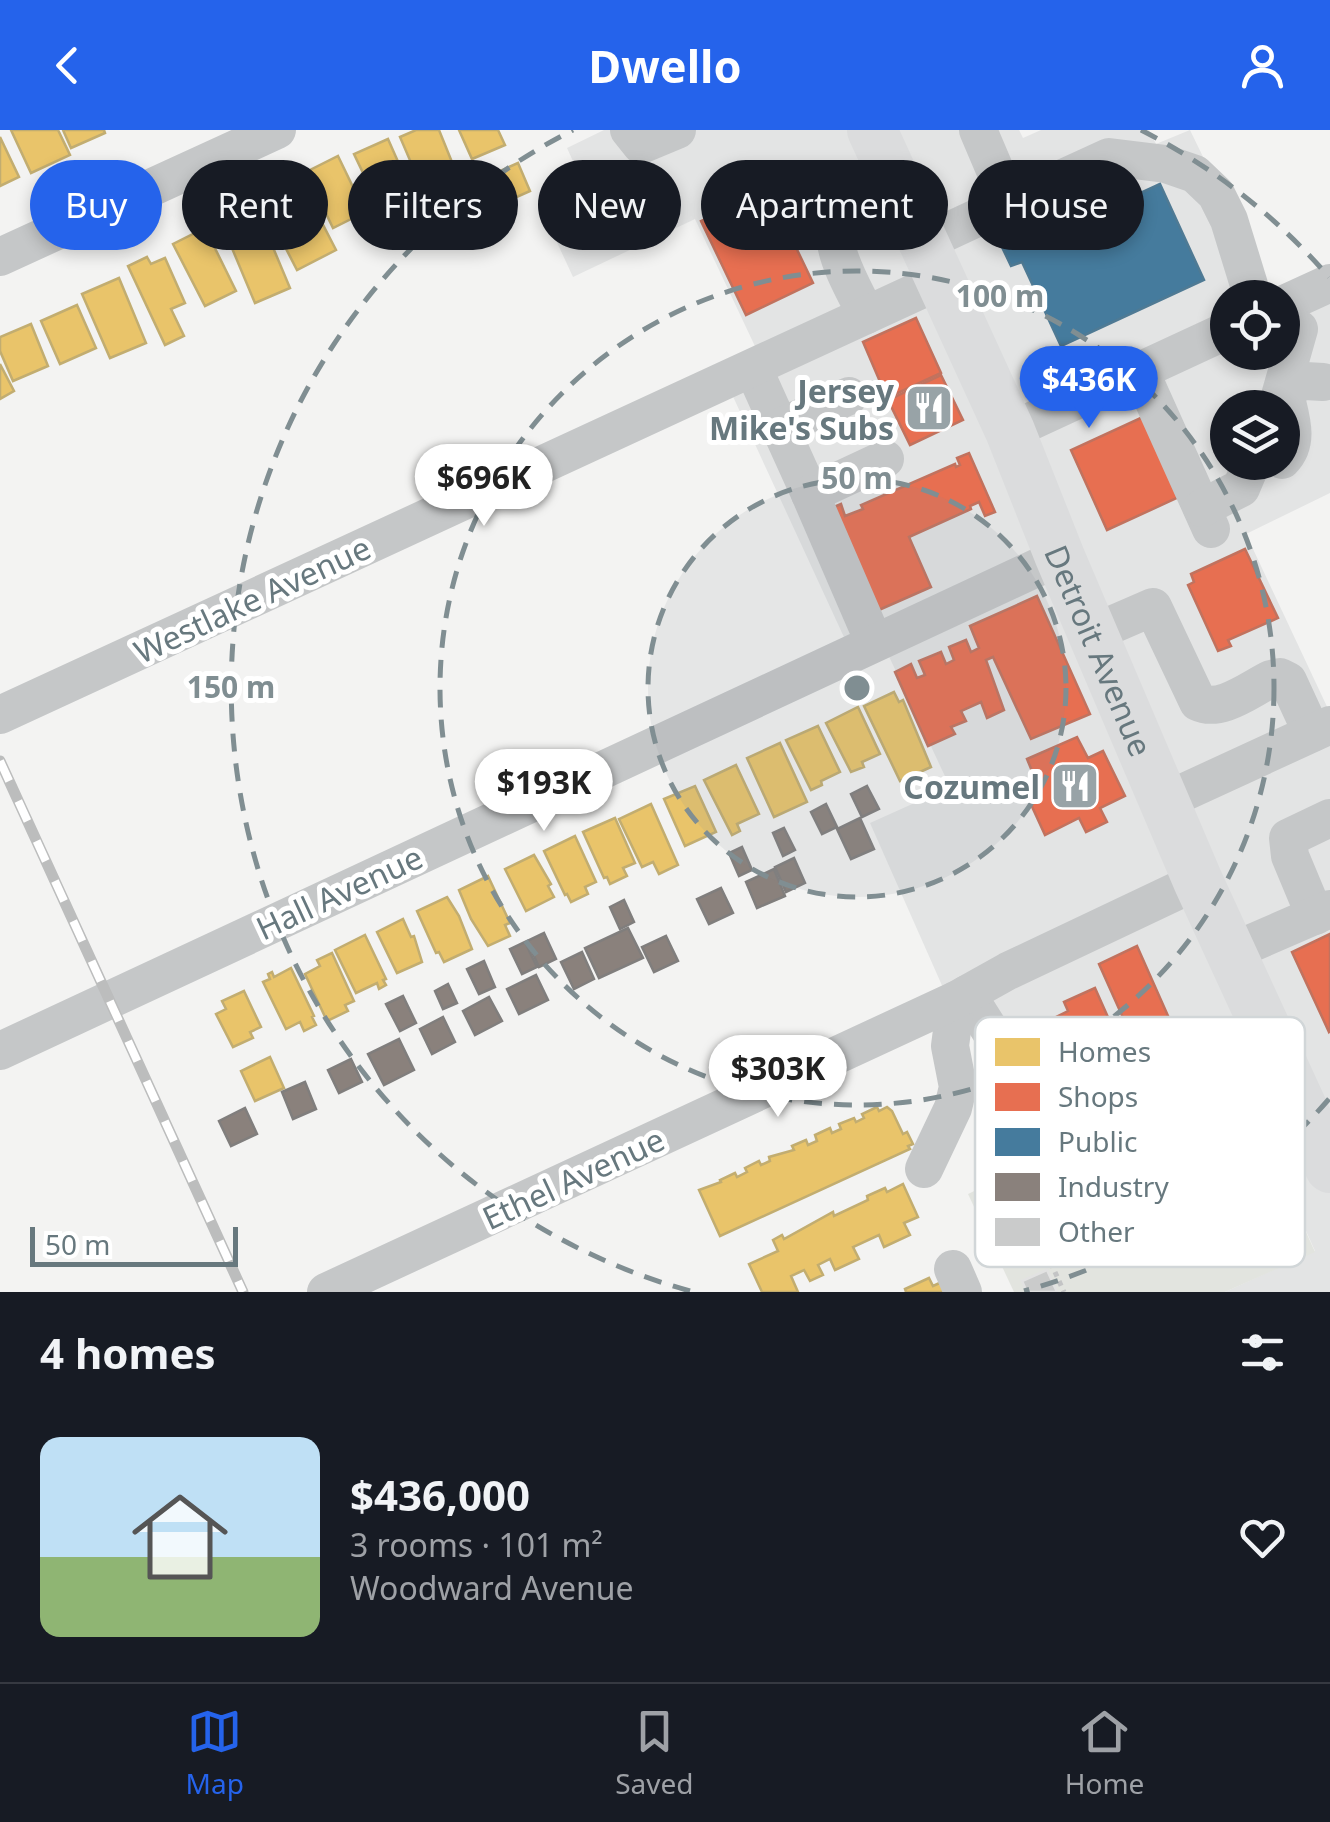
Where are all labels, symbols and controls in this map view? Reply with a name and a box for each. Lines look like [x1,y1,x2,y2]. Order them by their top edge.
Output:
text: Dwello [588,35,742,96]
icon: back [40,38,95,93]
icon: person [1235,38,1290,93]
chip: Buy [30,160,162,250]
chip: Rent [182,160,328,250]
chip: Filters [348,160,518,250]
chip: New [538,160,681,250]
chip: Apartment [701,160,948,250]
chip: House [968,160,1144,250]
text: 100 m [956,275,1044,316]
map controls [1210,280,1300,480]
button: locate [1210,280,1300,370]
pin: $436K [1019,346,1159,431]
text: $436K [1042,357,1136,400]
place label: Jersey Mike's Subs [709,369,895,449]
restaurant icon: Jersey Mike's Subs [903,382,955,434]
button: layers [1210,390,1300,480]
pin: $696K [414,444,554,529]
text: $696K [437,455,531,498]
text: 50 m [821,457,893,498]
street label: Westlake Avenue [127,525,377,673]
street label: Detroit Avenue [1036,538,1164,762]
text: 150 m [187,666,275,707]
centre of rings [839,670,875,706]
pin: $193K [474,749,614,834]
text: $193K [497,760,591,803]
restaurant icon: Cozumel [1049,760,1101,812]
place label: Cozumel [903,765,1040,808]
street label: Hall Avenue [249,835,429,949]
legend [975,1017,1305,1267]
text: Homes [1058,1032,1151,1070]
pin: $303K [708,1035,848,1120]
text: $303K [731,1046,825,1089]
text: Shops [1058,1077,1138,1115]
street label: Ethel Avenue [475,1117,671,1239]
text: Public [1058,1122,1137,1160]
text: Industry [1058,1167,1169,1205]
text: Other [1058,1212,1135,1250]
scale bar [30,1222,238,1266]
text: 50 m [45,1225,111,1263]
text: 4 homes [40,1324,216,1381]
icon: filters [1235,1325,1290,1380]
text: $436,000 [350,1466,530,1523]
icon: home [120,1477,240,1597]
icon: heart [1235,1510,1290,1565]
text: 3 rooms · 101 m² [350,1523,603,1566]
text: Woodward Avenue [350,1566,634,1609]
tab: Map [186,1704,244,1802]
tab: Saved [615,1704,693,1802]
tab: Home [1065,1704,1144,1802]

